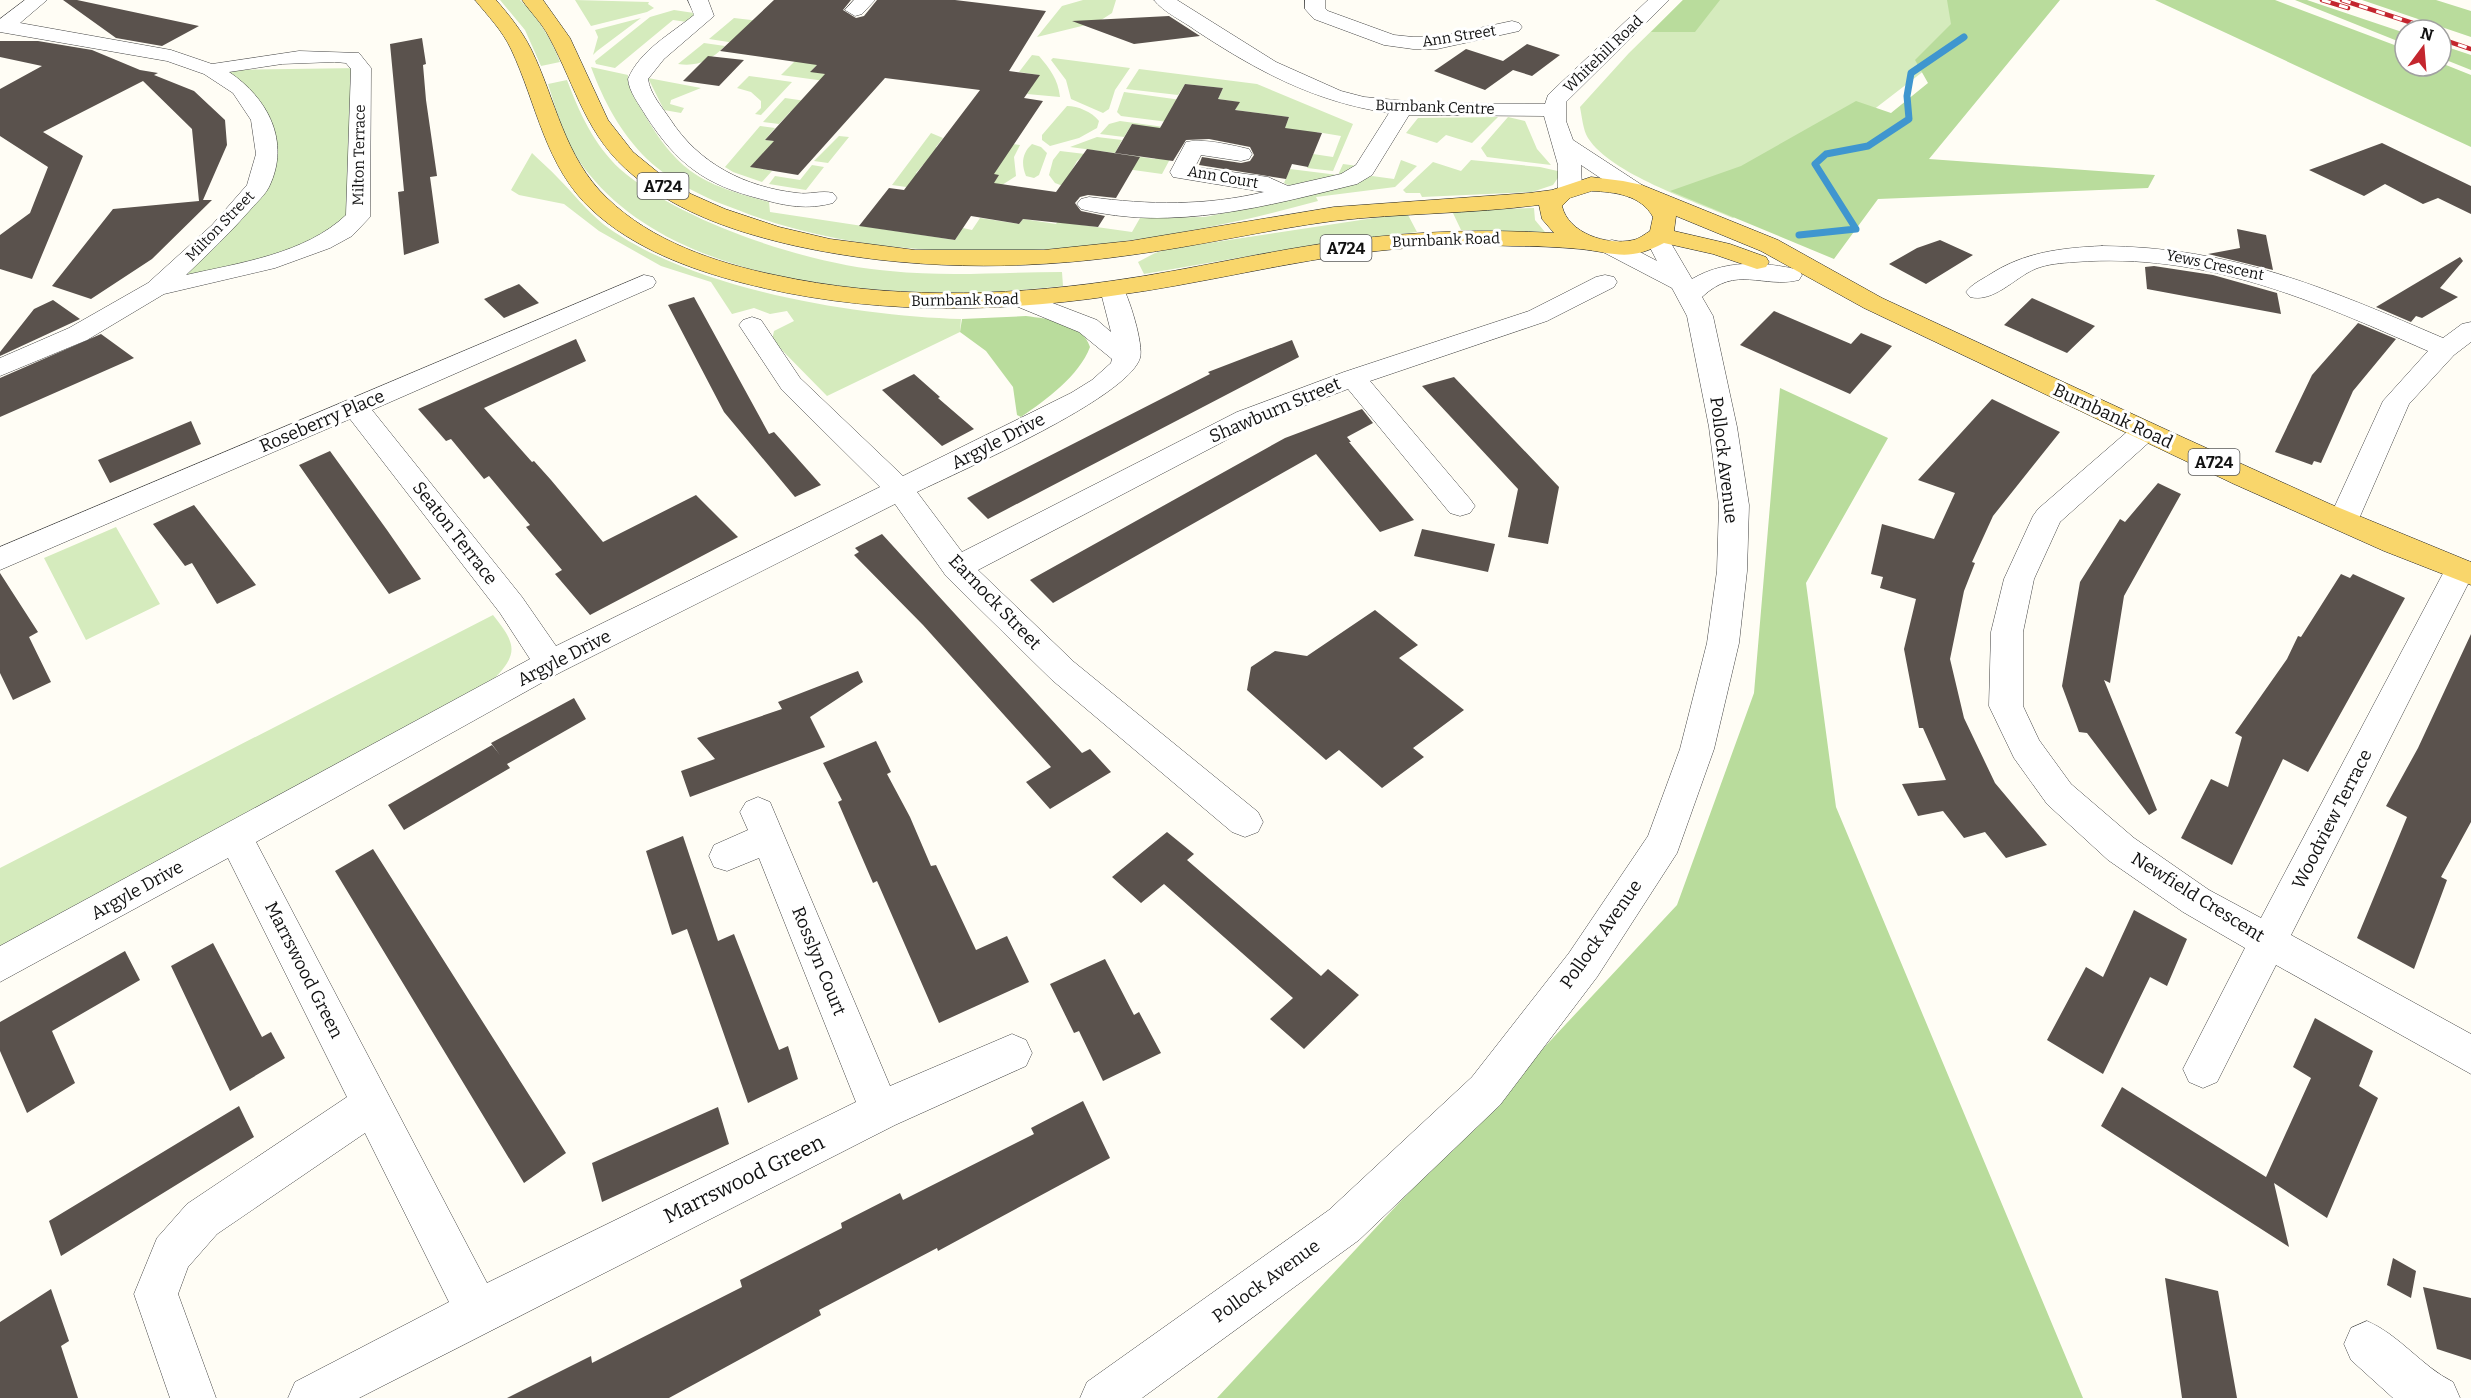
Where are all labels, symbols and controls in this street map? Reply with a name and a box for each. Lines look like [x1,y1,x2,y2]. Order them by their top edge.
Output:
street label: Whitehill Road [1560,12,1646,96]
north arrow [2393,18,2453,78]
street label: Ann Street [1421,21,1498,51]
text: N [2418,23,2436,45]
street label: Burnbank Centre [1375,96,1495,118]
street label: Milton Terrace [349,104,369,206]
street label: Ann Court [1186,162,1260,192]
road number: A724 [638,173,688,199]
street label: Milton Street [182,187,258,265]
street label: Burnbank Road [1392,229,1500,251]
road number: A724 [1320,235,1372,261]
street label: Yews Crescent [2164,246,2266,284]
street label: Burnbank Road [911,290,1019,310]
street label: Shawburn Street [1206,372,1345,448]
street label: Burnbank Road [2050,379,2177,453]
street label: Roseberry Place [256,385,388,457]
street label: Pollock Avenue [1705,395,1743,525]
street label: Argyle Drive [947,408,1049,474]
road number: A724 [2188,449,2240,475]
street label: Seaton Terrace [408,477,502,589]
street label: Earnock Street [944,550,1046,654]
street label: Argyle Drive [513,625,615,691]
street label: Woodview Terrace [2287,746,2377,892]
street label: Newfield Crescent [2127,847,2269,947]
street label: Argyle Drive [87,856,187,924]
street label: Pollock Avenue [1555,875,1647,993]
street label: Marrswood Green [260,898,348,1042]
street label: Rosslyn Court [787,903,851,1019]
street label: Marrswood Green [660,1129,828,1229]
street label: Pollock Avenue [1208,1235,1324,1327]

